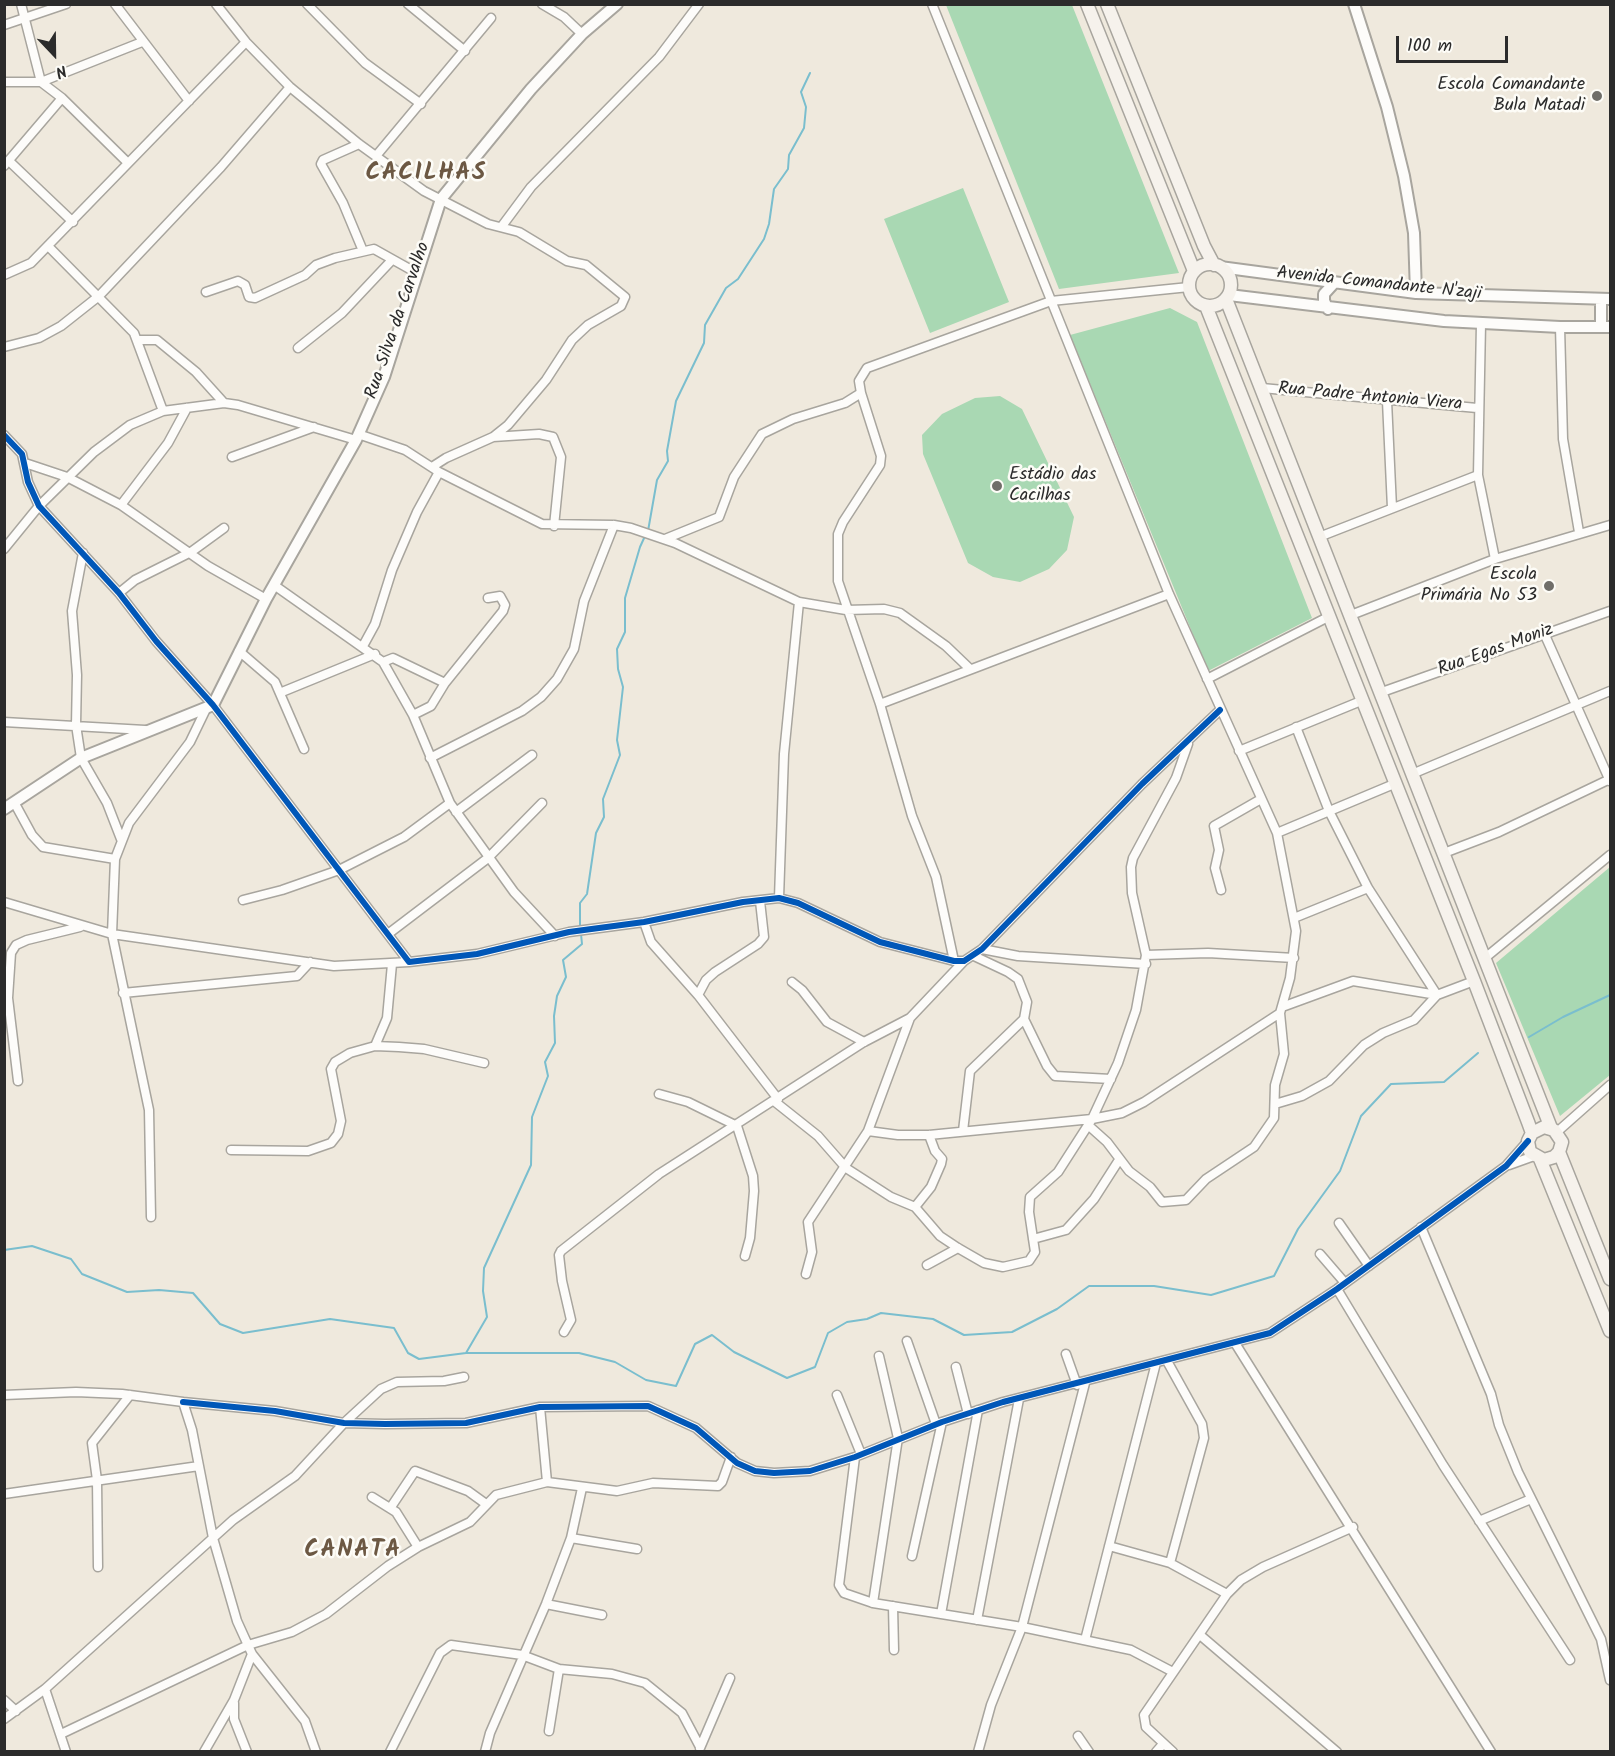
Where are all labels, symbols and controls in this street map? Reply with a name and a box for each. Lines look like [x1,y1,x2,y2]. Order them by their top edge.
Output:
north arrow [24,24,84,84]
scale bar [1399,24,1512,62]
text: 100 m [1407,32,1452,61]
text: N [52,58,70,85]
place label: Escola Comandante Bula Matadi [1437,75,1585,118]
marker: Escola Comandante Bula Matadi [1590,89,1604,103]
district label: CACILHAS [365,161,487,189]
street label: Rua Silva da Carvalho [362,240,436,402]
street label: Avenida Comandante N'zaji [1276,264,1482,306]
street label: Rua Padre Antonia Viera [1277,379,1463,417]
place label: Estádio das Cacilhas [1009,465,1096,508]
marker: Estádio das Cacilhas [990,479,1004,493]
place label: Escola Primária No 53 [1421,565,1537,608]
marker: Escola Primária No 53 [1542,579,1556,593]
street label: Rua Egas Moniz [1435,620,1557,682]
district label: CANATA [304,1538,402,1566]

